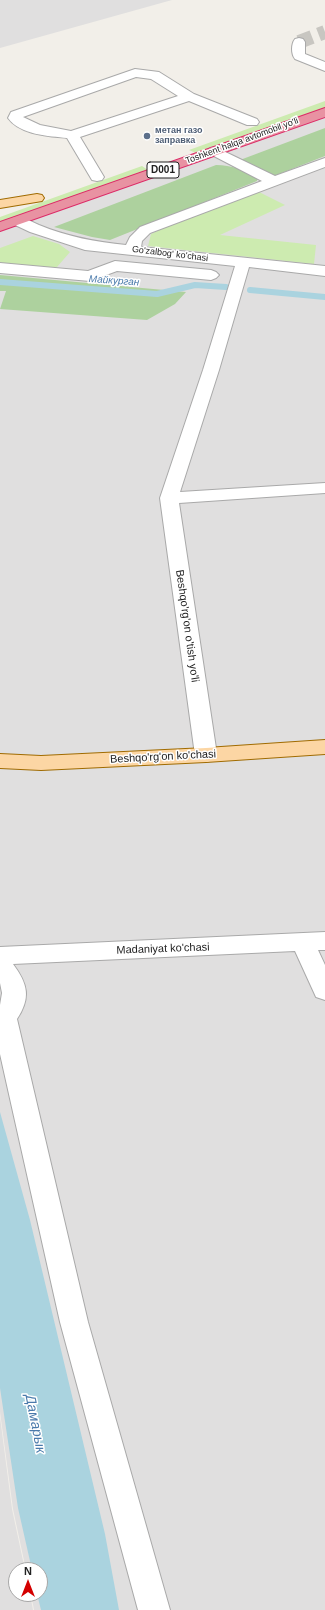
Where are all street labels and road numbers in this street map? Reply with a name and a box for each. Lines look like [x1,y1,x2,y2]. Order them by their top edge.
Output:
street label: Toshkent halqa avtomobil yo'li [184,116,300,166]
road number: D001 [147,162,179,178]
street label: Go'zalbog' ko'chasi [131,244,209,264]
street label: Beshqo'rg'on o'tish yo'li [173,569,201,683]
street label: Beshqo'rg'on ko'chasi [110,748,216,766]
street label: Madaniyat ko'chasi [116,941,210,957]

